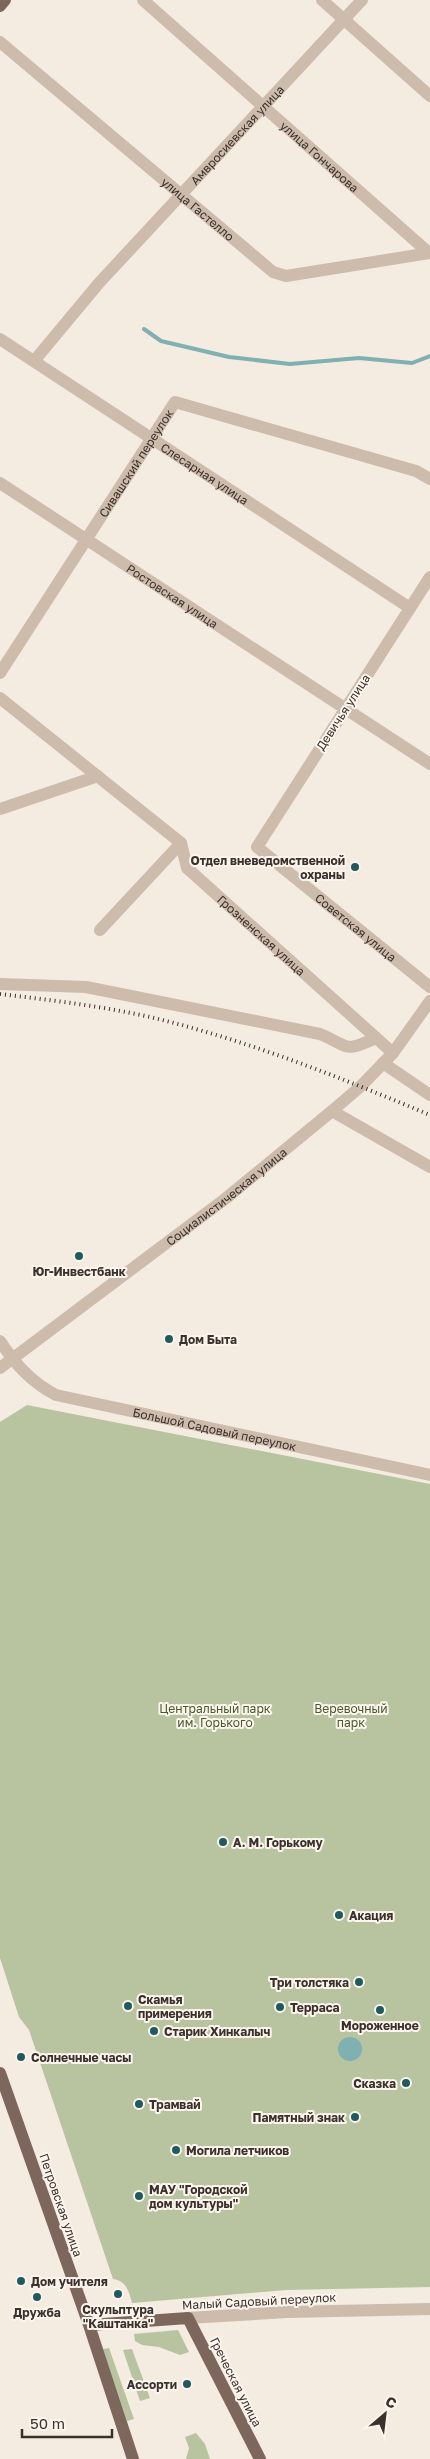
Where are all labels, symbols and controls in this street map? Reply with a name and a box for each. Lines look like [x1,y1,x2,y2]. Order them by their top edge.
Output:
street label: Амвросиевская улица [187,82,287,188]
street label: улица Гончарова [277,118,362,195]
street label: улица Гастелло [158,174,238,244]
street label: Сивашский переулок [95,406,176,520]
street label: Слесарная улица [158,439,251,508]
street label: Ростовская улица [124,560,221,631]
street label: Девичья улица [313,671,373,753]
place label: Отдел вневедомственной охраны [190,853,345,882]
marker: Отдел вневедомственной охраны [349,861,361,873]
street label: Советская улица [312,890,400,964]
street label: Грозненская улица [215,892,309,978]
street label: Социалистическая улица [163,1144,290,1248]
marker: Юг-Инвестбанк [73,1250,85,1262]
place label: Юг-Инвестбанк [32,1264,126,1279]
place label: Дом Быта [179,1332,237,1347]
marker: Дом Быта [163,1333,175,1345]
street label: Большой Садовый переулок [132,1404,298,1454]
park label: Центральный парк им. Горького [159,1701,271,1730]
park label: Веревочный парк [314,1701,388,1730]
place label: А. М. Горькому [233,1835,323,1850]
marker: А. М. Горькому [217,1836,229,1848]
place label: Акация [349,1908,393,1923]
marker: Акация [333,1909,345,1921]
place label: Три толстяка [270,1975,349,1990]
marker: Три толстяка [353,1976,365,1988]
place label: Скамья примерения [138,1992,212,2021]
marker: Скамья примерения [122,2000,134,2012]
place label: Терраса [290,2000,340,2015]
marker: Терраса [274,2001,286,2013]
marker: Мороженное [374,2004,386,2016]
place label: Мороженное [341,2018,419,2033]
place label: Старик Хинкалыч [164,2024,270,2039]
marker: Старик Хинкалыч [148,2025,160,2037]
place label: Солнечные часы [31,2050,131,2065]
marker: Солнечные часы [15,2051,27,2063]
place label: Сказка [353,2076,396,2091]
marker: Сказка [400,2077,412,2089]
place label: Трамвай [149,2097,201,2112]
marker: Трамвай [133,2098,145,2110]
place label: Памятный знак [252,2110,345,2125]
marker: Памятный знак [349,2111,361,2123]
place label: Могила летчиков [186,2143,289,2158]
marker: Могила летчиков [170,2144,182,2156]
street label: Петровская улица [36,2151,86,2259]
place label: МАУ "Городской дом культуры" [149,2182,248,2211]
marker: МАУ "Городской дом культуры" [133,2190,145,2202]
place label: Дом учителя [31,2274,108,2289]
marker: Дом учителя [15,2275,27,2287]
marker: Скульптура "Каштанка" [112,2288,124,2300]
street label: Малый Садовый переулок [182,2289,337,2313]
marker: Дружба [31,2291,43,2303]
place label: Скульптура "Каштанка" [82,2302,154,2331]
place label: Дружба [13,2305,61,2320]
street label: Греческая улица [207,2335,265,2429]
place label: Ассорти [127,2377,177,2392]
marker: Ассорти [181,2378,193,2390]
north arrow [360,2389,410,2439]
text: С [383,2392,400,2412]
scale bar [22,2406,112,2438]
text: 50 m [30,2414,65,2432]

